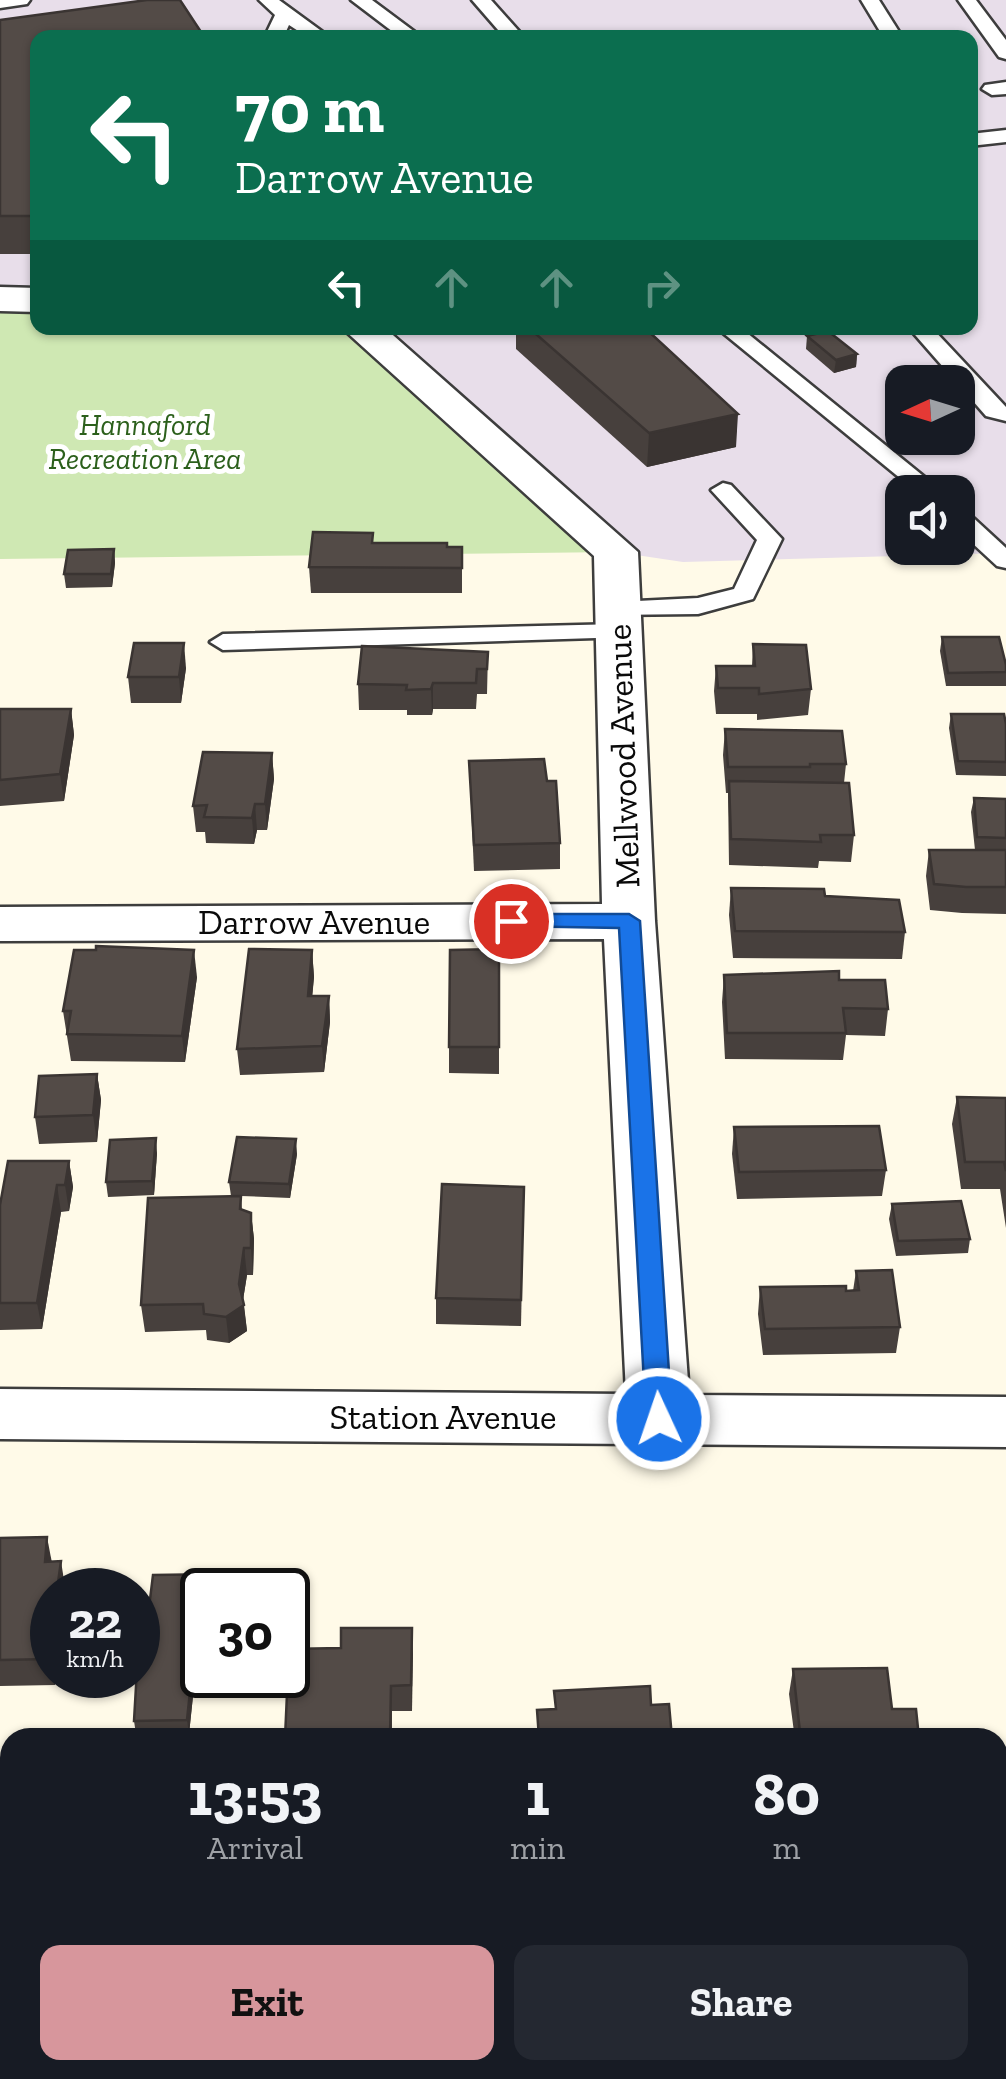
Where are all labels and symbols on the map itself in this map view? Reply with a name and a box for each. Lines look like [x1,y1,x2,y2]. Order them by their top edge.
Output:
north arrow [885,365,975,455]
park label: Hannaford Recreation Area [48,407,242,477]
street label: Mellwood Avenue [597,623,649,889]
pin [469,879,554,964]
street label: Darrow Avenue [198,901,430,943]
position arrow [607,1367,711,1471]
street label: Station Avenue [329,1396,557,1438]
speed limit sign: 30 [180,1568,310,1698]

